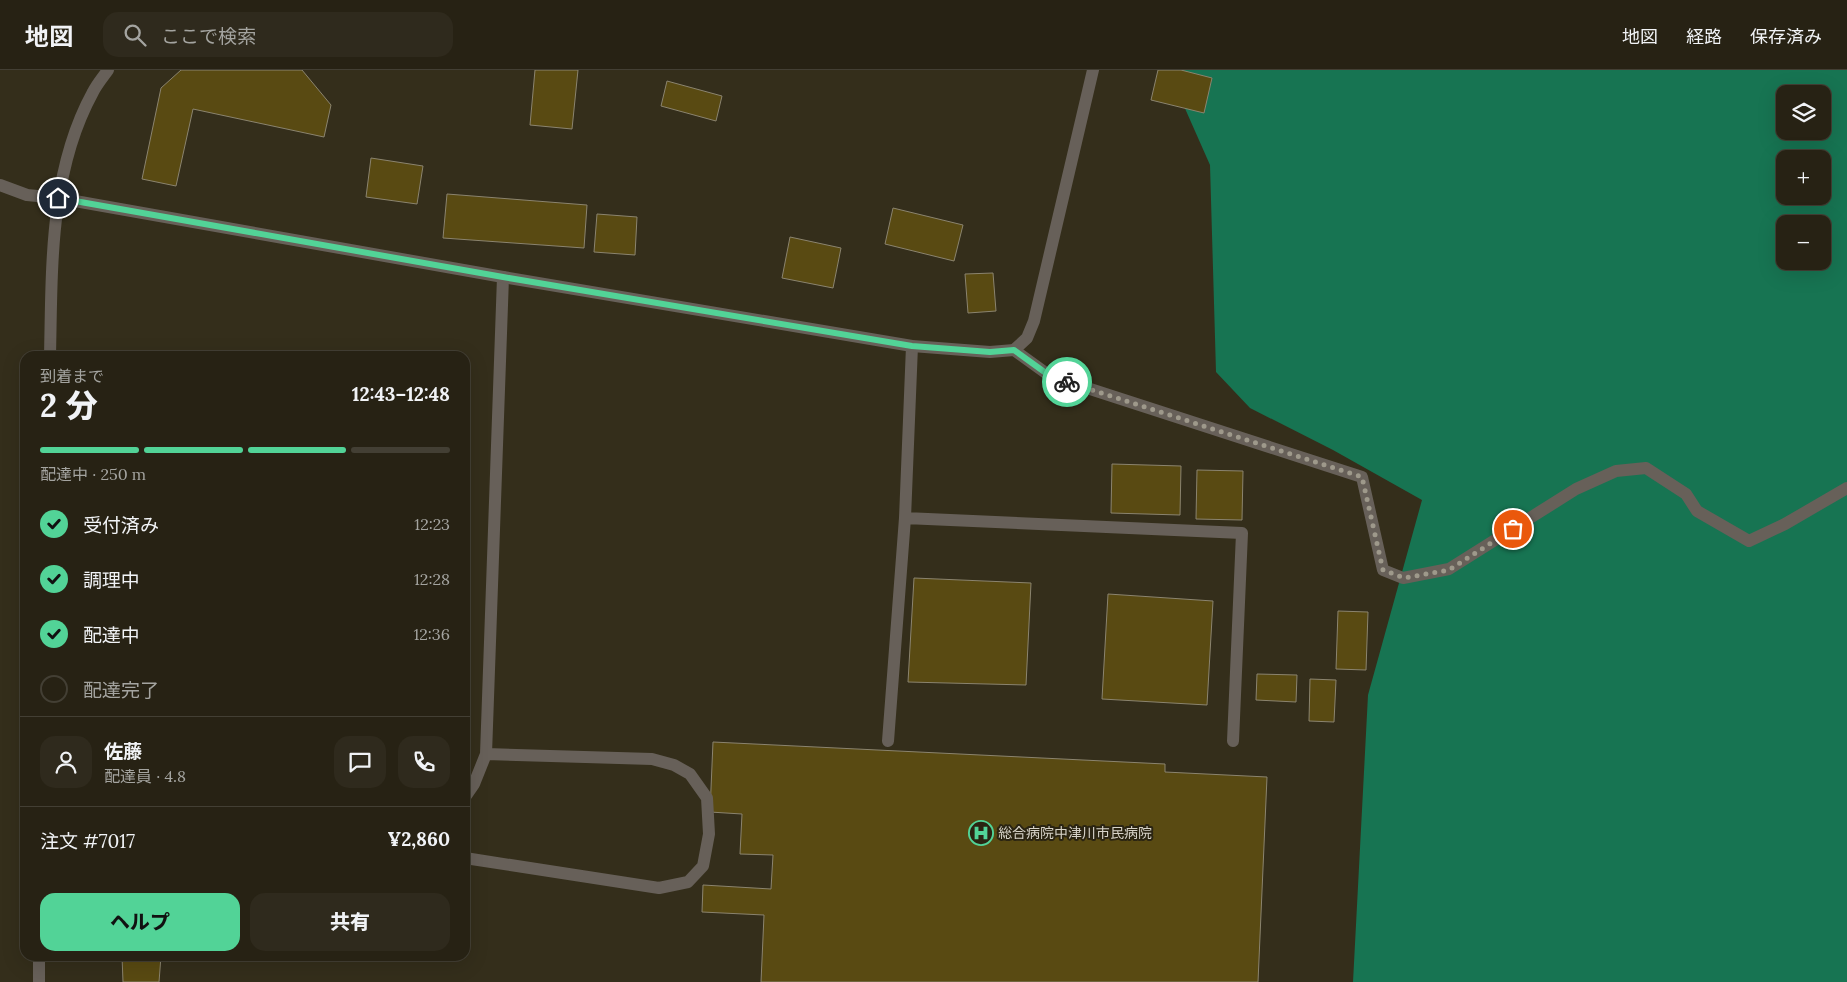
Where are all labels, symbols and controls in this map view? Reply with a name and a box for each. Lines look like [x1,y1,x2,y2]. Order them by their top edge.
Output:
search box [103,12,453,57]
text: 地図 [25,21,73,52]
icon: search [121,21,149,49]
text: ここで検索 [161,24,256,48]
text: 地図 [1622,25,1658,48]
text: 経路 [1686,25,1722,48]
text: 保存済み [1750,25,1822,48]
map controls [1776,85,1831,270]
button: layers [1776,85,1831,140]
button: + [1776,150,1831,205]
pin [37,177,79,219]
icon: home [44,184,72,212]
button: − [1776,215,1831,270]
courier [1042,357,1092,407]
text: 到着まで [40,366,104,386]
icon: bike [1053,368,1081,396]
text: 12:43–12:48 [352,382,450,406]
text: 2 分 [40,385,97,426]
text: 配達中 · 250 m [40,464,146,484]
pin [1492,508,1534,550]
icon: check [40,510,68,538]
text: 受付済み [83,513,159,537]
text: 12:23 [414,514,450,534]
icon: bag [1499,515,1527,543]
icon: check [40,565,68,593]
text: 調理中 [83,568,140,592]
text: 12:28 [414,569,450,589]
icon: check [40,620,68,648]
text: 配達中 [83,623,140,647]
text: 12:36 [413,624,450,644]
text: 配達完了 [83,678,159,702]
button: person [40,736,92,788]
button: chat [334,736,386,788]
button: phone [398,736,450,788]
text: 佐藤 [104,739,142,763]
text: 配達員 · 4.8 [104,766,186,786]
hospital icon: 総合病院中津川市民病院 [968,820,994,846]
place label: 総合病院中津川市民病院 [998,824,1152,842]
text: ¥2,860 [388,827,450,851]
text: 注文 #7017 [40,829,135,853]
button: ヘルプ [40,893,240,951]
button: 共有 [250,893,450,951]

